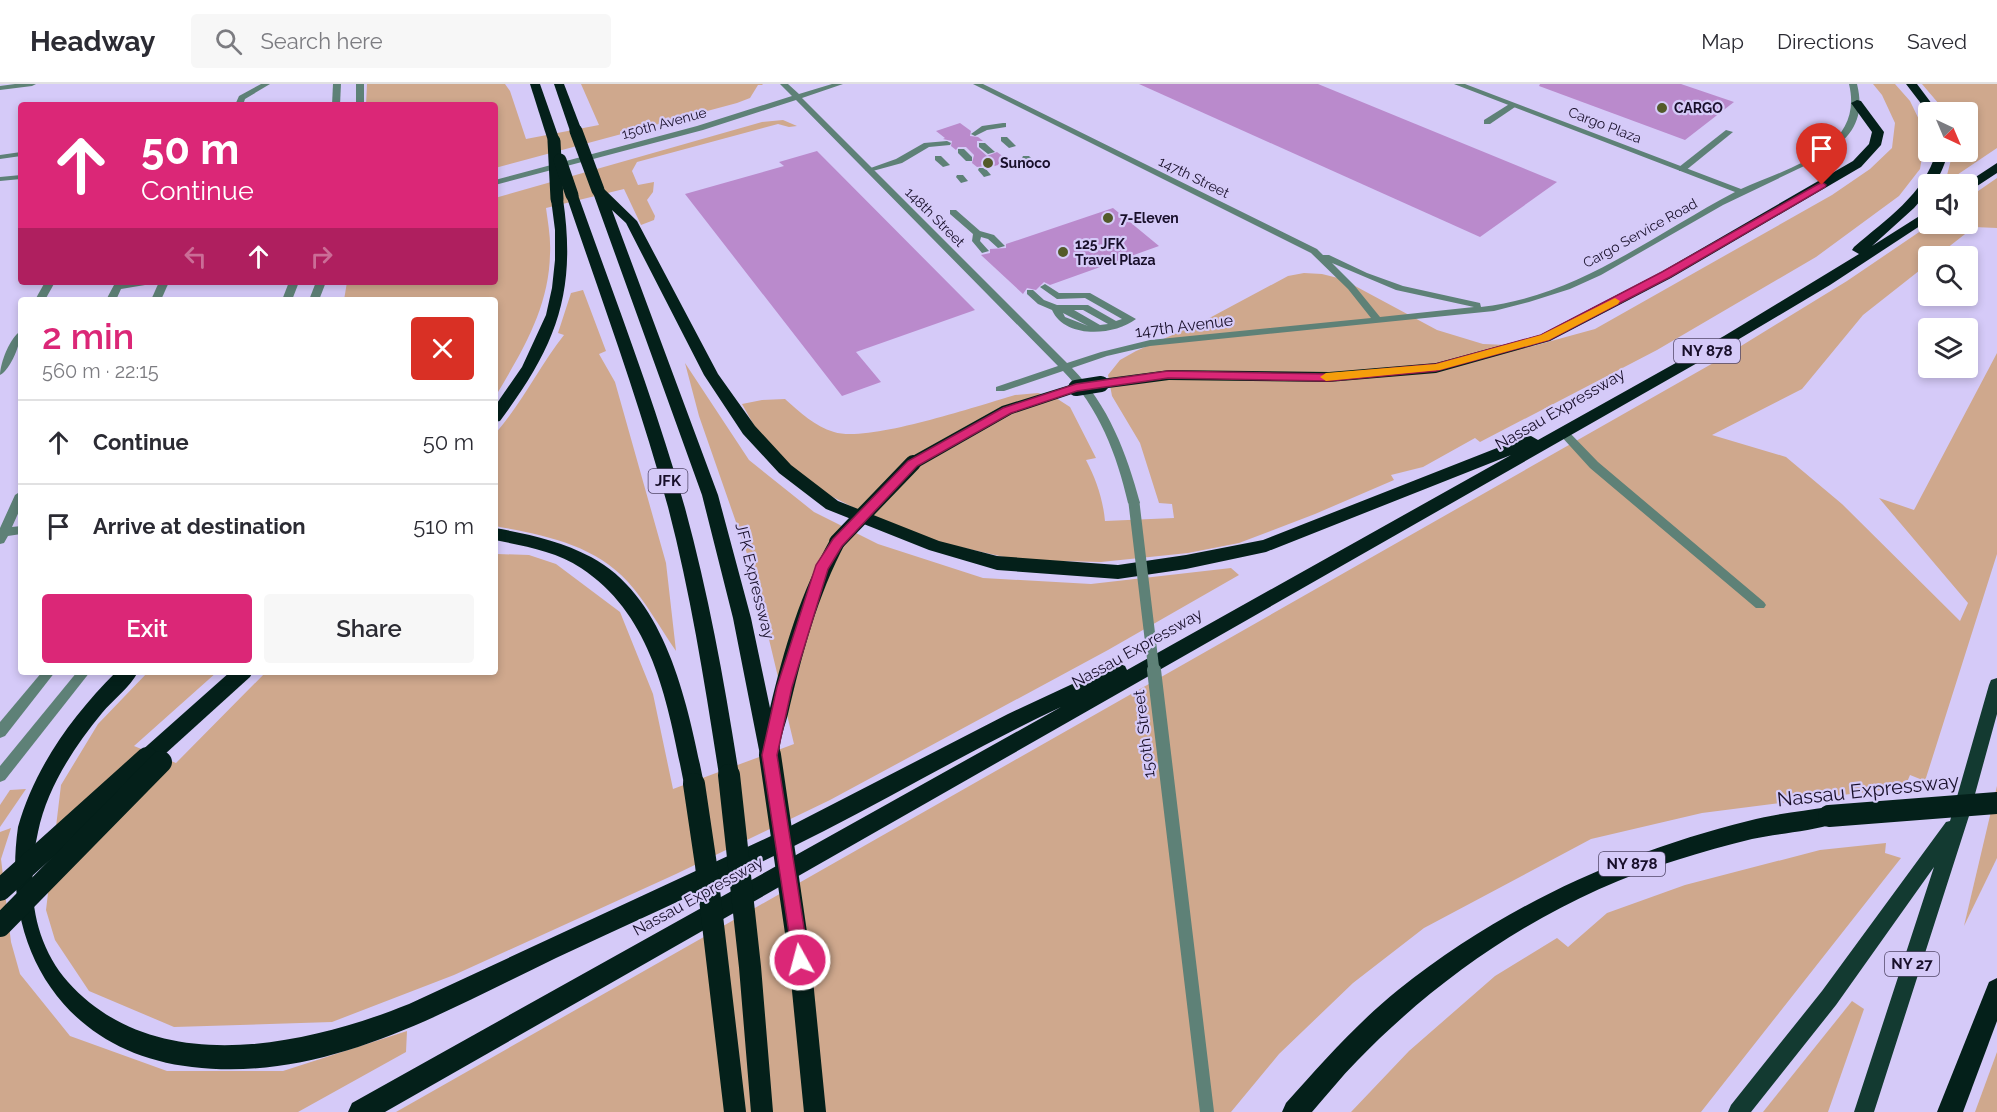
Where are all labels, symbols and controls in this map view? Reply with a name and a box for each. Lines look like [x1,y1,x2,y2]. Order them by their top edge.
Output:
search box [191,14,611,68]
text: Headway [30,25,155,58]
icon: search [212,25,245,58]
text: Search here [260,28,383,54]
text: Map [1701,29,1744,54]
text: Directions [1777,29,1874,54]
text: Saved [1907,29,1967,54]
place label: CARGO [1674,100,1723,116]
marker: CARGO [1655,101,1669,115]
north arrow [1918,102,1978,162]
map controls [1918,102,1978,378]
street label: 150th Avenue [620,104,708,142]
street label: Cargo Plaza [1566,104,1644,146]
pin [1796,123,1847,185]
text: 50 m [141,125,239,174]
icon: ahead [42,126,120,204]
icon: arrive [1805,132,1838,165]
street label: 147th Street [1156,153,1232,201]
place label: Sunoco [1000,155,1051,171]
marker: Sunoco [981,156,995,170]
button: sound [1918,174,1978,234]
text: Continue [141,175,254,206]
street label: 148th Street [902,184,968,250]
street label: Cargo Service Road [1580,195,1700,271]
place label: 7-Eleven [1120,210,1179,226]
marker: 7-Eleven [1101,211,1115,225]
place label: 125 JFK Travel Plaza [1075,236,1156,268]
icon: left [179,240,212,273]
icon: ahead [242,240,275,273]
icon: right [305,240,338,273]
marker: 125 JFK Travel Plaza [1056,245,1070,259]
button: search [1918,246,1978,306]
street label: 147th Avenue [1134,311,1234,341]
text: 2 min [42,315,134,357]
button: close [411,317,474,380]
button: layers [1918,318,1978,378]
road number: NY 878 [1674,339,1740,363]
text: 560 m · 22:15 [42,359,159,383]
street label: Nassau Expressway [1492,364,1628,454]
icon: ahead [42,426,75,459]
text: Continue [93,429,189,455]
text: 50 m [423,429,474,455]
road number: JFK [648,469,688,493]
icon: arrive [42,510,75,543]
text: Arrive at destination [93,513,306,539]
text: 510 m [413,513,474,539]
street label: JFK Expressway [731,521,779,641]
button: Exit [42,594,252,663]
button: Share [264,594,474,663]
street label: Nassau Expressway [1068,604,1206,692]
street label: 150th Street [1129,688,1159,779]
street label: Nassau Expressway [1776,768,1960,812]
street label: Nassau Expressway [629,852,767,940]
road number: NY 878 [1599,852,1665,876]
position arrow [768,928,832,992]
road number: NY 27 [1885,952,1939,976]

